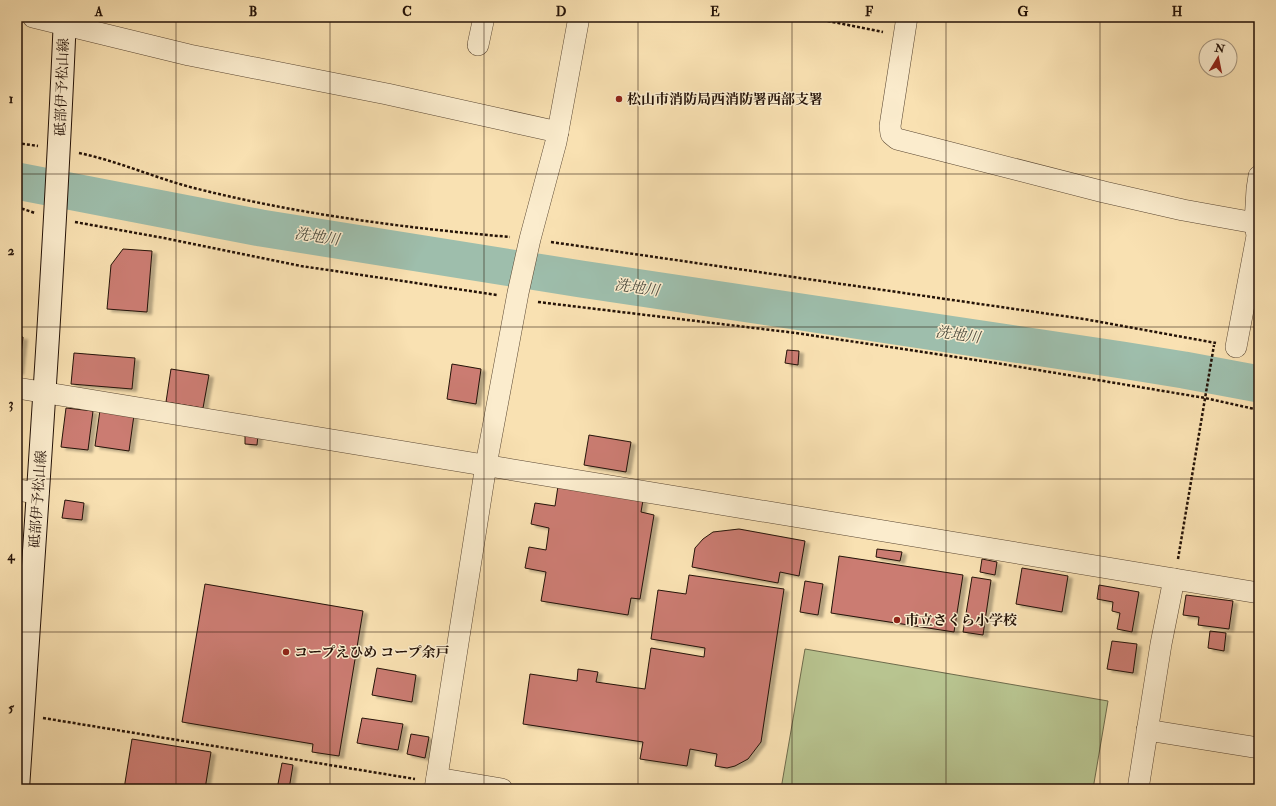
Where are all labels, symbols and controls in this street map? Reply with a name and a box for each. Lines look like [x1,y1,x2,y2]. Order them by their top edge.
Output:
text: A [94,4,104,20]
text: B [249,4,257,20]
text: C [402,4,412,20]
text: D [556,4,567,20]
text: E [710,4,720,20]
text: F [865,4,874,20]
text: G [1018,4,1029,20]
text: H [1172,4,1183,20]
street label: 砥部伊予松山線 [52,38,72,136]
north arrow [1198,38,1238,78]
text: N [1213,41,1227,56]
text: 1 [9,91,14,107]
place label: 松山市消防局西消防署西部支署 [627,91,823,108]
marker: 松山市消防局西消防署西部支署 [614,94,624,104]
water label: 洗地川 [293,224,343,250]
text: 2 [8,243,15,259]
water label: 洗地川 [613,275,663,301]
water label: 洗地川 [934,322,984,348]
text: 3 [9,396,14,412]
street label: 砥部伊予松山線 [26,450,50,548]
text: 4 [6,548,15,564]
place label: 市立さくら小学校 [905,612,1017,629]
marker: 市立さくら小学校 [892,615,902,625]
place label: コープえひめ コープ余戸 [294,644,450,661]
marker: コープえひめ コープ余戸 [281,647,291,657]
text: 5 [8,700,14,716]

